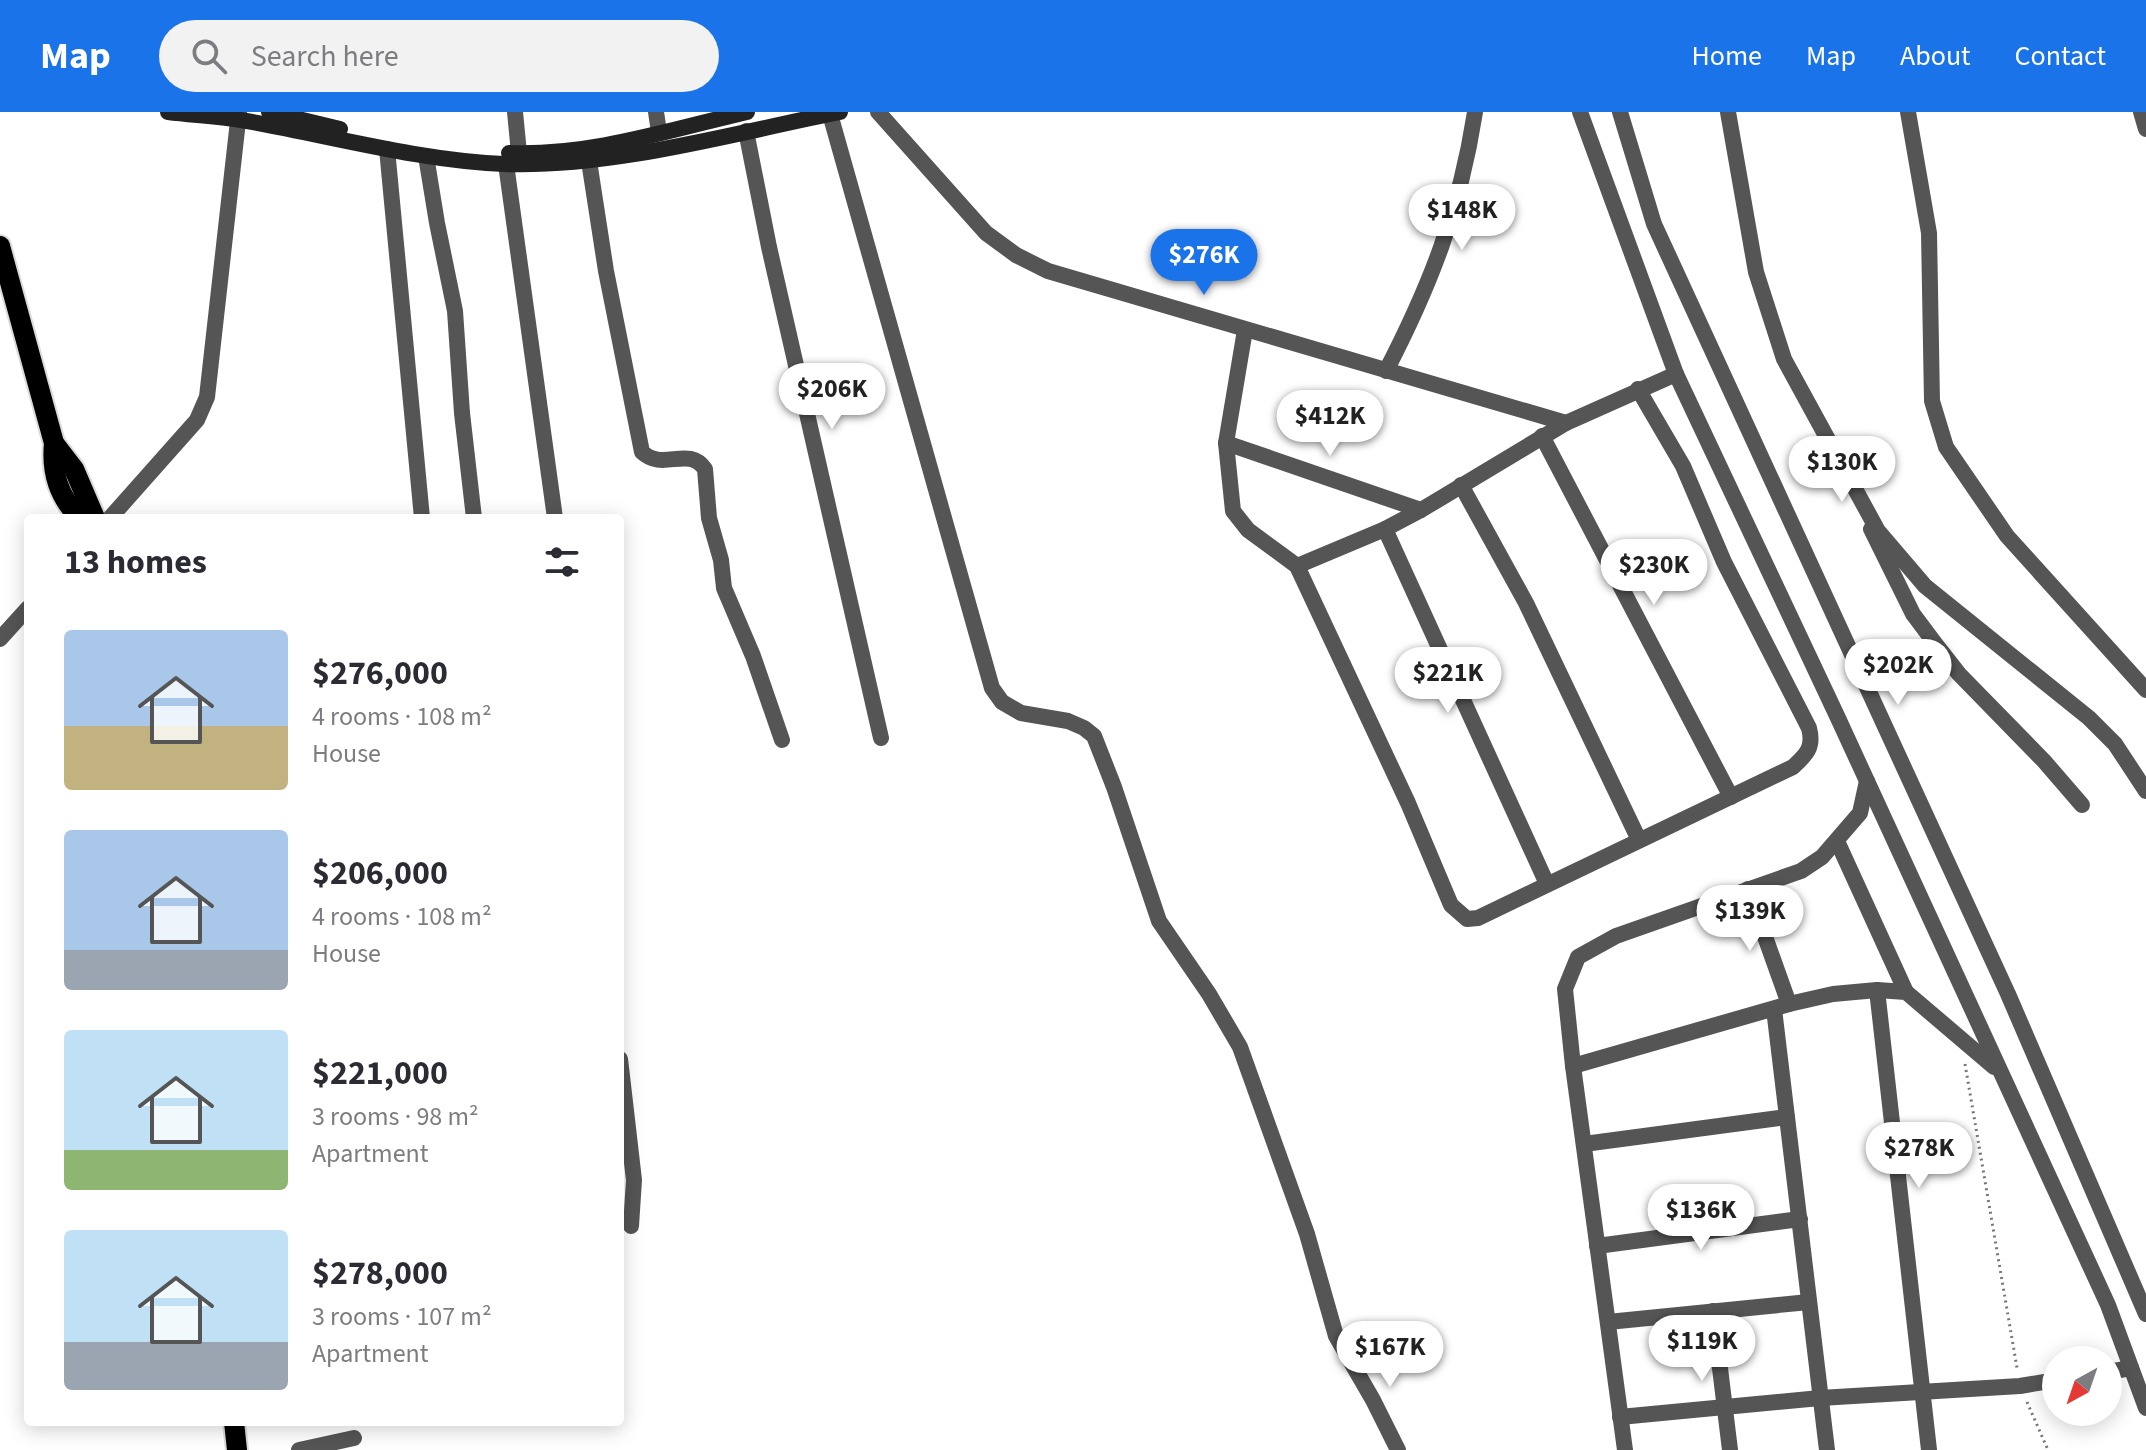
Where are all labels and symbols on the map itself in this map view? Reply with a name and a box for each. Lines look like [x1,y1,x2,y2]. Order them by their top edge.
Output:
pin: $148K [1406,184,1518,252]
pin: $276K [1148,229,1260,297]
pin: $206K [776,363,888,431]
pin: $412K [1274,390,1386,458]
pin: $130K [1786,436,1898,504]
pin: $230K [1598,539,1710,607]
pin: $202K [1842,639,1954,707]
pin: $221K [1392,647,1504,715]
pin: $139K [1694,885,1806,953]
pin: $278K [1863,1122,1975,1190]
pin: $136K [1645,1184,1757,1252]
pin: $119K [1646,1315,1758,1383]
pin: $167K [1334,1321,1446,1389]
north arrow [2042,1346,2122,1426]

